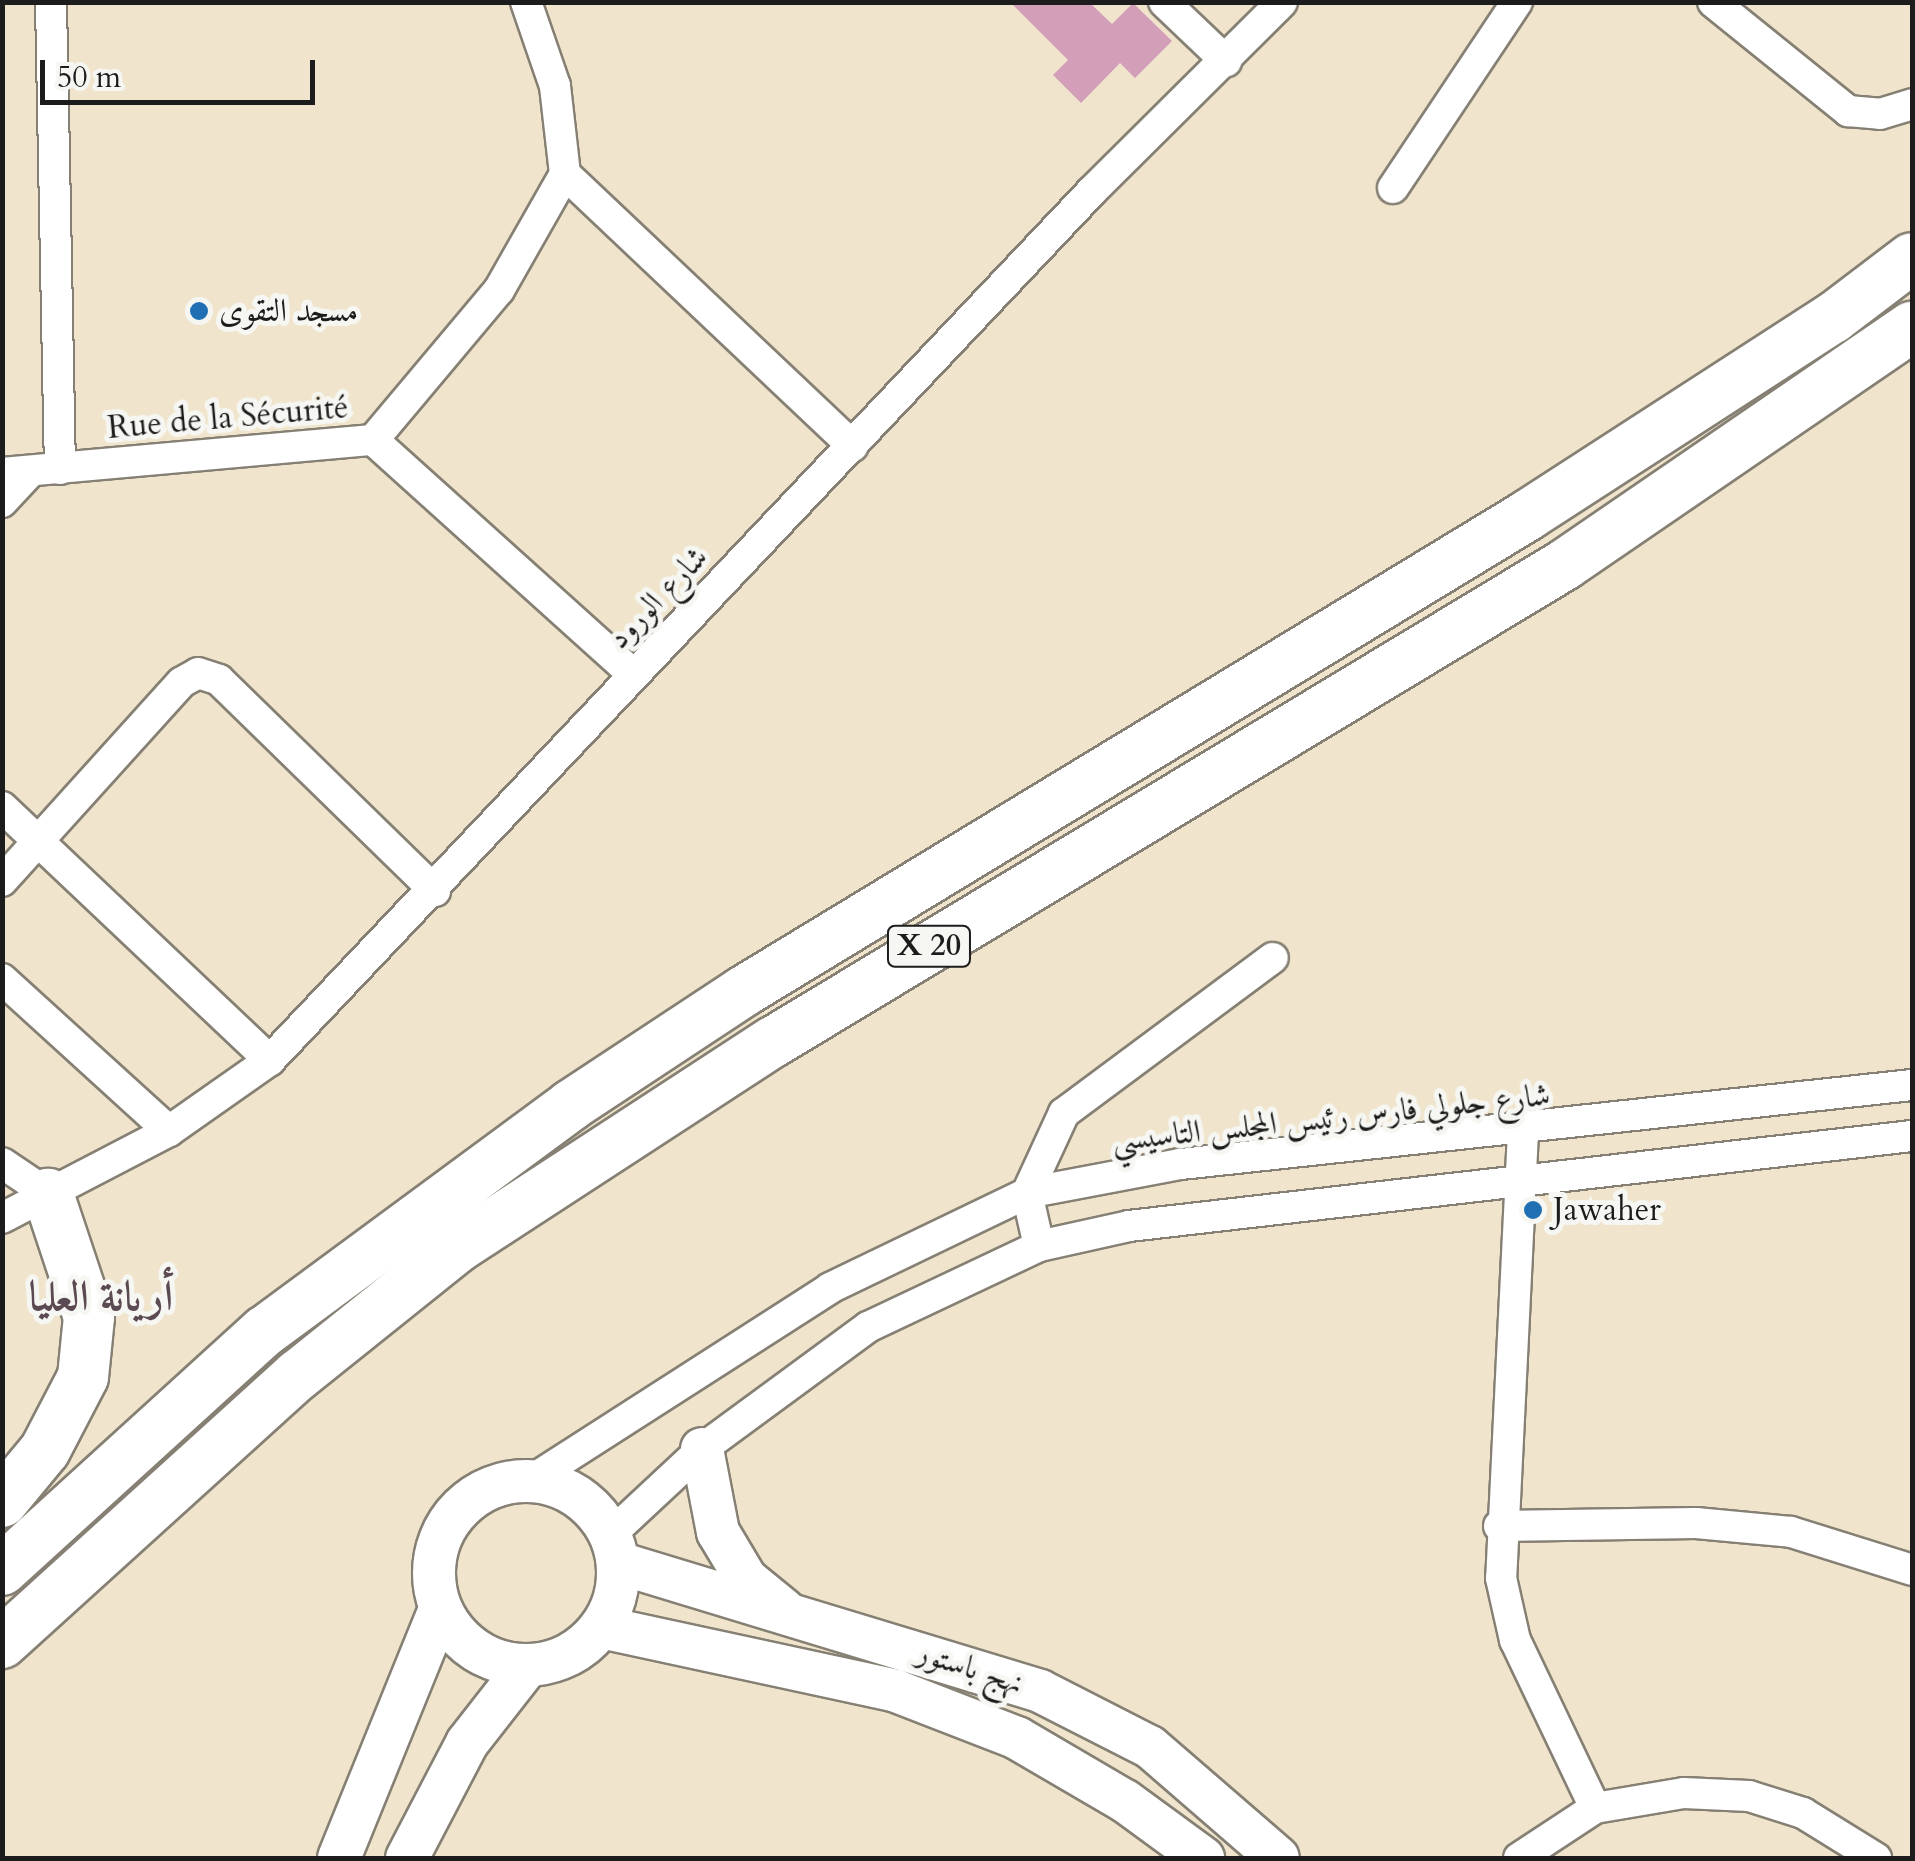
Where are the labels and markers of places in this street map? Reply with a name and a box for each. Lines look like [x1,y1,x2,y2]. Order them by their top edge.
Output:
place label: مسجد التقوى [219,292,358,330]
marker: مسجد التقوى [188,300,210,322]
place label: Jawaher [1553,1191,1661,1229]
marker: Jawaher [1522,1199,1544,1221]

